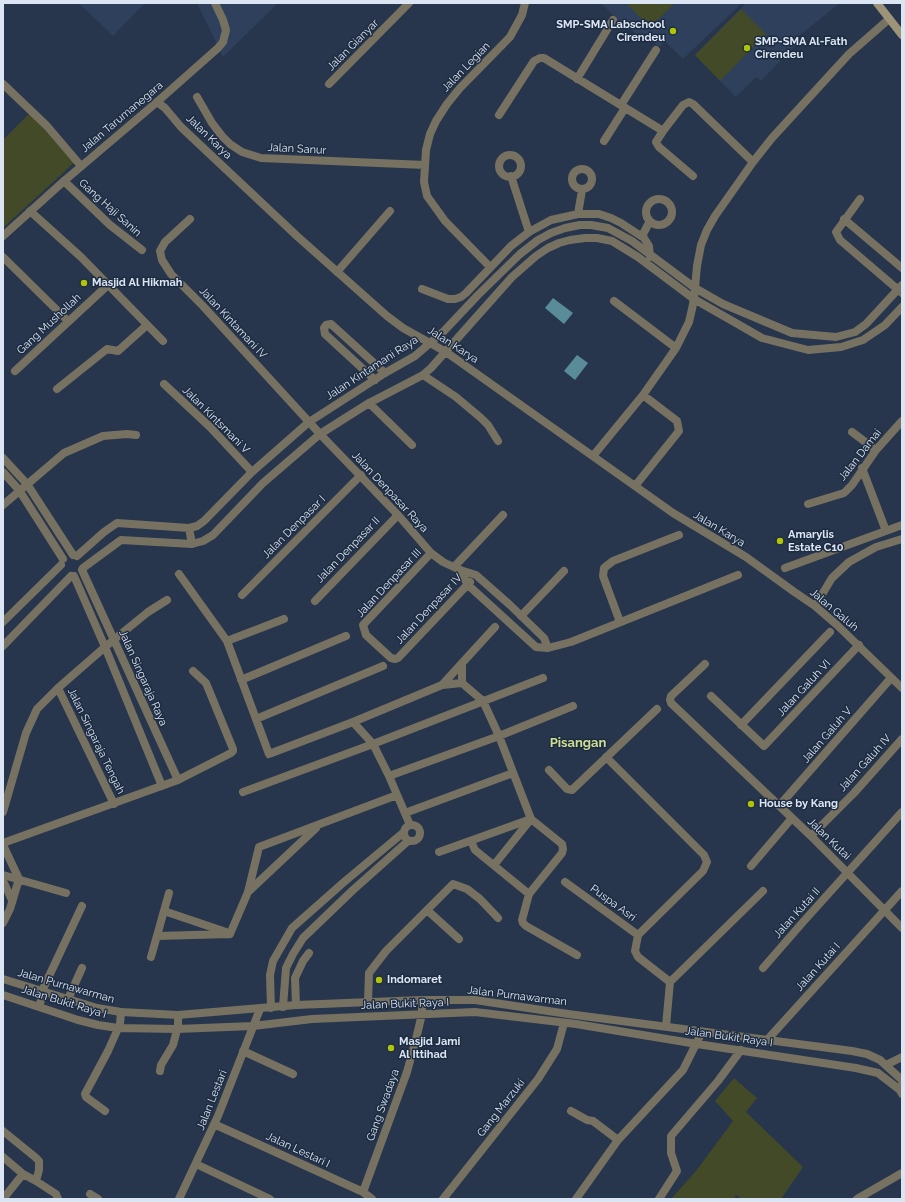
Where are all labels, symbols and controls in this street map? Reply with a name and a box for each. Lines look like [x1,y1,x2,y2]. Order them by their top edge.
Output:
street label: Jalan Gianyar [324,16,382,74]
place label: SMP-SMA Labschool Cirendeu [556,18,665,44]
marker: SMP-SMA Labschool Cirendeu [668,26,678,36]
place label: SMP-SMA Al-Fath Cirendeu [755,35,847,61]
street label: Jalan Legian [439,39,493,95]
marker: SMP-SMA Al-Fath Cirendeu [742,43,752,53]
street label: Jalan Tarumanegara [78,79,166,155]
street label: Jalan Karya [184,112,234,162]
street label: Jalan Sanur [267,141,327,157]
street label: Gang Haji Sanin [76,176,144,240]
place label: Masjid Al Hikmah [92,276,182,290]
marker: Masjid Al Hikmah [79,278,89,288]
street label: Jalan Kintamani IV [197,285,269,361]
street label: Gang Mushollah [14,291,84,357]
street label: Jalan Karya [425,324,481,366]
street label: Jalan Kintamani Raya [323,333,421,403]
street label: Jalan Kintsmani V [180,384,252,456]
street label: Jalan Damai [836,427,884,483]
street label: Jalan Denpasar Raya [349,449,431,535]
street label: Jalan Denpasar I [260,493,328,561]
street label: Jalan Karya [691,508,747,550]
street label: Jalan Denpasar II [313,514,383,586]
place label: Amarylis Estate C10 [788,528,844,554]
marker: Amarylis Estate C10 [775,536,785,546]
street label: Jalan Denpasar III [354,546,424,620]
street label: Jalan Denpasar IV [393,571,465,647]
street label: Jalan Galuh [807,586,861,634]
street label: Jalan Singaraja Raya [116,628,170,728]
street label: Jalan Galuh VI [775,657,833,719]
street label: Jalan Singaraja Tengah [65,686,127,796]
street label: Jalan Galuh V [799,704,855,766]
street label: Jalan Galuh IV [836,732,894,794]
district label: Pisangan [550,735,606,751]
place label: House by Kang [759,797,838,811]
marker: House by Kang [746,799,756,809]
street label: Jalan Kutai [805,815,853,863]
street label: Puspa Asri [588,882,638,924]
street label: Jalan Kutai II [771,885,823,941]
street label: Jalan Kutai I [793,940,843,994]
street label: Jalan Purnawarman [16,966,116,1006]
place label: Indomaret [387,973,442,987]
marker: Indomaret [374,975,384,985]
street label: Jalan Bukit Raya I [20,983,108,1021]
street label: Jalan Purnawarman [467,983,567,1009]
street label: Jalan Bukit Raya I [361,996,449,1012]
street label: Jalan Bukit Raya I [684,1024,774,1050]
place label: Masjid Jami Al Ittihad [399,1035,460,1061]
marker: Masjid Jami Al Ittihad [386,1043,396,1053]
street label: Gang Swadaya [364,1067,402,1143]
street label: Jalan Lestari [194,1068,230,1132]
street label: Gang Marzuki [474,1077,528,1139]
street label: Jalan Lestari I [264,1129,332,1171]

